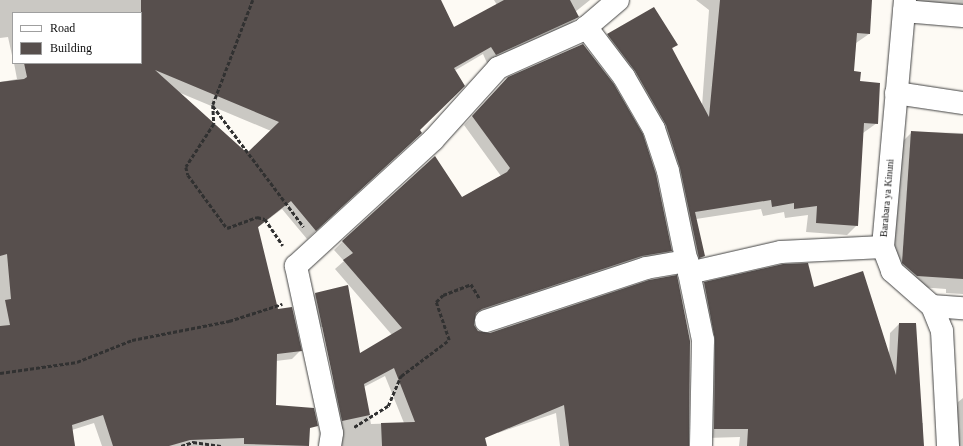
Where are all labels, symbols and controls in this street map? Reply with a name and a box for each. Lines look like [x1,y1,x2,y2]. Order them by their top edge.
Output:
legend [12,12,142,64]
text: Road [50,21,75,35]
text: Building [50,41,92,55]
street label: Barabara ya Kinuni [878,158,896,238]

